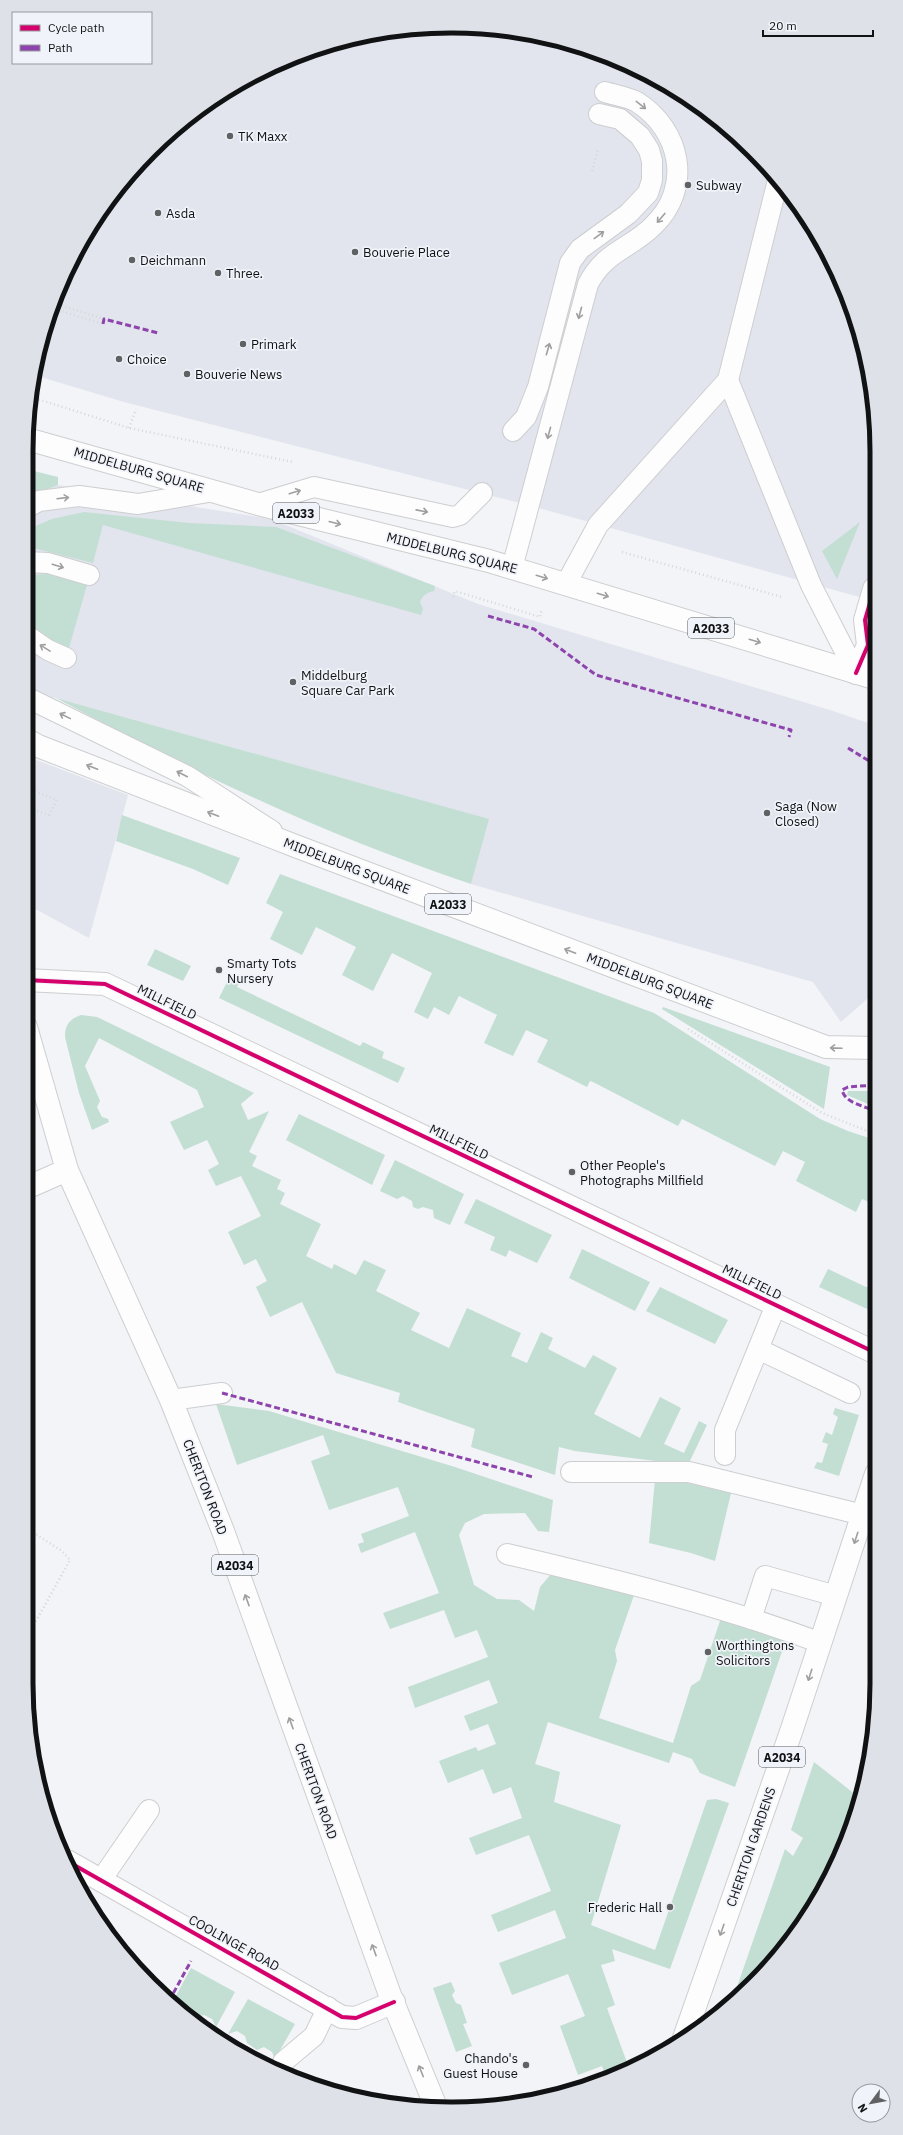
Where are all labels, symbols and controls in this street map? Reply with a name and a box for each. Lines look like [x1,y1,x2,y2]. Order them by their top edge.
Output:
legend [12,12,152,64]
scale bar [763,12,873,38]
text: 20 m [769,18,797,33]
text: Cycle path [48,20,105,35]
text: Path [48,40,73,55]
one-way arrow [635,101,646,110]
place label: TK Maxx [238,128,288,145]
marker: TK Maxx [225,131,235,141]
place label: Subway [696,177,742,194]
marker: Subway [683,180,693,190]
place label: Asda [166,205,195,222]
marker: Asda [153,208,163,218]
one-way arrow [656,213,665,223]
one-way arrow [593,231,604,239]
place label: Bouverie Place [363,244,450,261]
marker: Bouverie Place [350,247,360,257]
place label: Deichmann [140,252,206,269]
marker: Deichmann [127,255,137,265]
place label: Three. [226,265,263,282]
marker: Three. [213,268,223,278]
one-way arrow [576,306,583,319]
place label: Primark [251,336,297,353]
marker: Primark [238,339,248,349]
one-way arrow [545,343,553,356]
place label: Choice [127,351,167,368]
marker: Choice [114,354,124,364]
place label: Bouverie News [195,366,282,383]
marker: Bouverie News [182,369,192,379]
one-way arrow [545,426,552,439]
street label: MIDDELBURG SQUARE [72,443,206,497]
one-way arrow [289,488,302,495]
one-way arrow [56,494,69,502]
road number: A2033 [273,503,319,523]
one-way arrow [415,508,428,516]
one-way arrow [328,519,341,527]
street label: MIDDELBURG SQUARE [385,528,519,578]
one-way arrow [51,563,64,570]
one-way arrow [535,574,548,581]
one-way arrow [597,592,610,599]
road number: A2033 [688,618,734,638]
one-way arrow [748,638,761,645]
one-way arrow [39,644,51,652]
place label: Middelburg Square Car Park [301,667,395,699]
marker: Middelburg Square Car Park [288,677,298,687]
one-way arrow [60,712,72,719]
one-way arrow [87,762,99,770]
one-way arrow [176,770,188,777]
place label: Saga (Now Closed) [775,798,837,830]
marker: Saga (Now Closed) [762,808,772,818]
one-way arrow [208,810,220,817]
street label: MIDDELBURG SQUARE [281,834,413,898]
road number: A2033 [425,894,471,914]
one-way arrow [564,946,576,954]
street label: MIDDELBURG SQUARE [584,949,716,1013]
place label: Smarty Tots Nursery [227,955,297,987]
marker: Smarty Tots Nursery [214,965,224,975]
street label: MILLFIELD [134,980,200,1024]
one-way arrow [830,1044,843,1052]
street label: MILLFIELD [426,1120,492,1164]
place label: Other People's Photographs Millfield [580,1157,704,1189]
marker: Other People's Photographs Millfield [567,1167,577,1177]
street label: MILLFIELD [719,1260,785,1304]
street label: CHERITON ROAD [179,1437,231,1537]
one-way arrow [852,1531,859,1544]
road number: A2034 [212,1555,258,1575]
one-way arrow [243,1595,251,1607]
place label: Worthingtons Solicitors [716,1637,794,1669]
marker: Worthingtons Solicitors [703,1647,713,1657]
one-way arrow [806,1668,813,1681]
one-way arrow [287,1717,295,1729]
street label: CHERITON ROAD [291,1741,341,1841]
road number: A2034 [759,1747,805,1767]
street label: CHERITON GARDENS [723,1785,779,1909]
place label: Frederic Hall [588,1899,662,1916]
marker: Frederic Hall [665,1902,675,1912]
street label: COOLINGE ROAD [186,1911,282,1975]
one-way arrow [718,1923,725,1936]
one-way arrow [369,1945,377,1957]
place label: Chando's Guest House [443,2050,518,2082]
marker: Chando's Guest House [521,2060,531,2070]
one-way arrow [417,2066,425,2078]
north arrow [851,2083,891,2123]
text: N [854,2101,871,2115]

